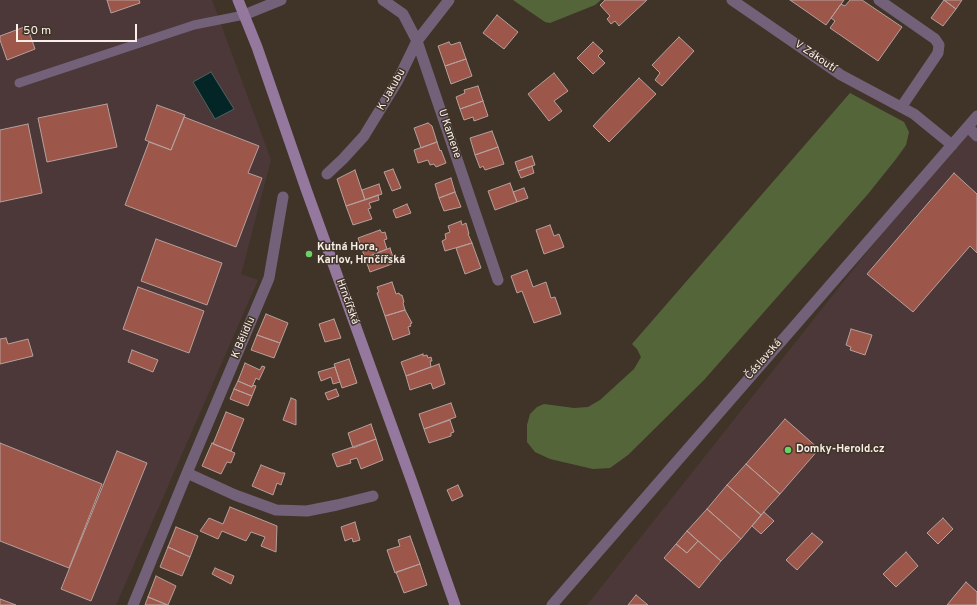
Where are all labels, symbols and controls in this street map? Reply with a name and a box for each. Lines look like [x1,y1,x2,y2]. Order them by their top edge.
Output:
scale bar [18,16,139,42]
text: 50 m [23,23,51,39]
street label: V Zákoutí [792,38,838,76]
street label: K Jakubu [375,67,409,113]
street label: U Kamene [434,108,464,160]
place label: Kutná Hora, Karlov, Hrnčířská [317,241,405,267]
marker: Kutná Hora, Karlov, Hrnčířská [304,249,314,259]
street label: Hrnčířská [333,277,361,327]
street label: K Bělidlu [229,315,259,361]
street label: Čáslavská [743,337,785,383]
place label: Domky-Herold.cz [796,443,885,457]
marker: Domky-Herold.cz [783,445,793,455]

